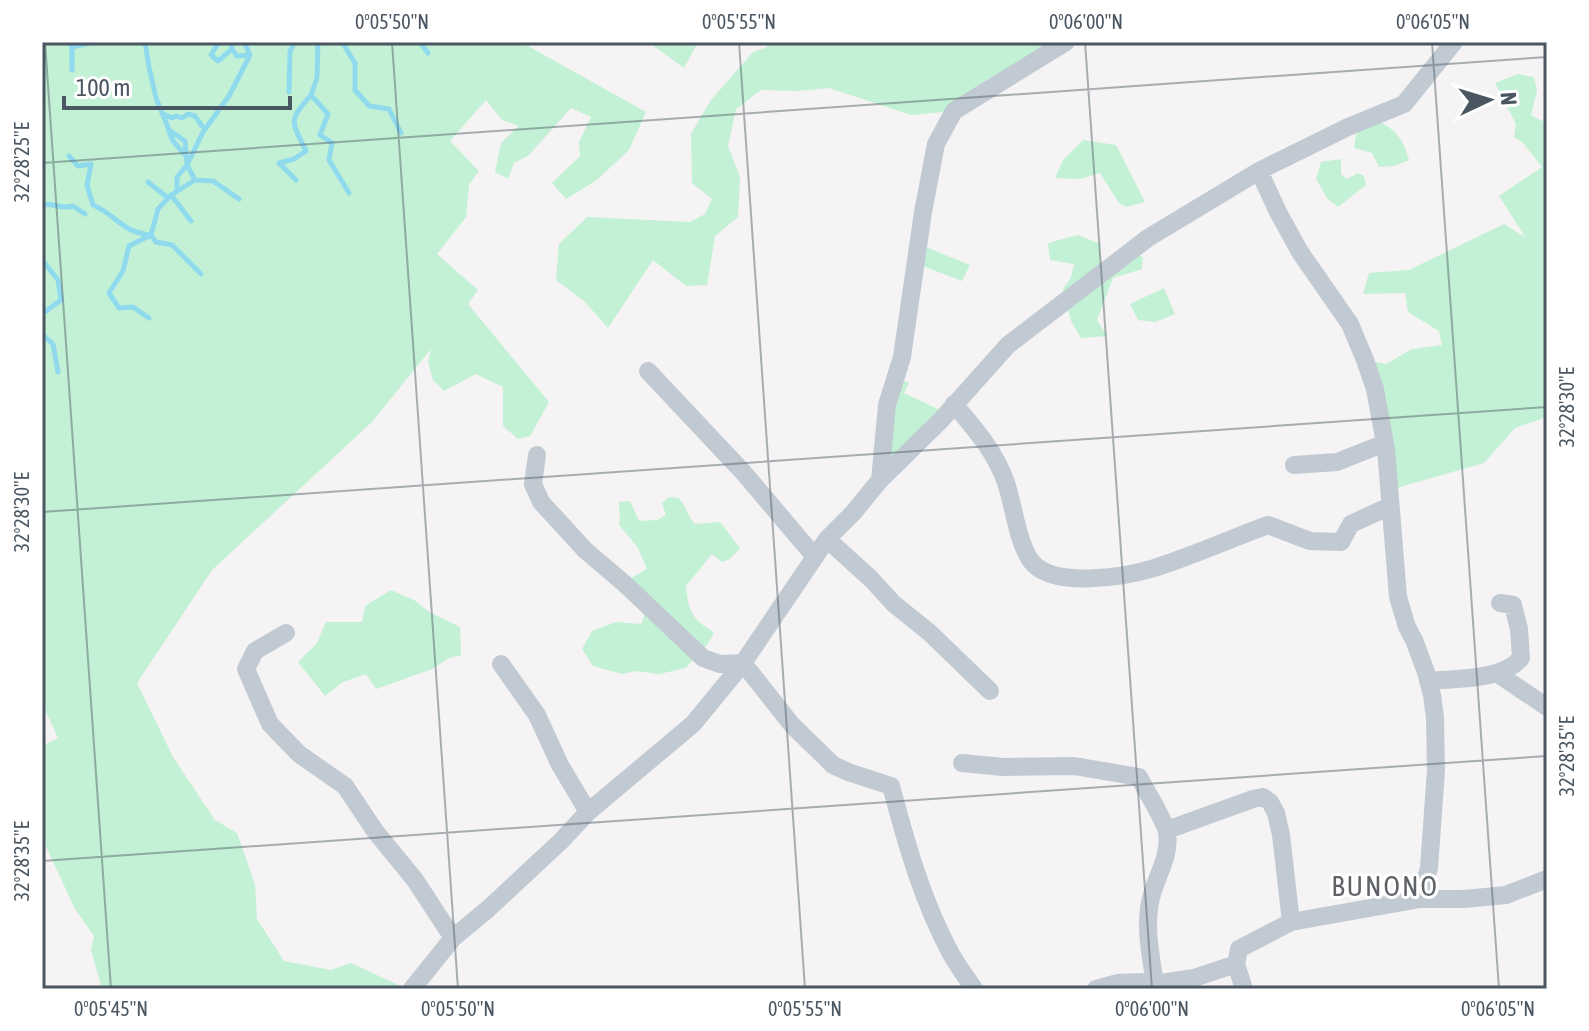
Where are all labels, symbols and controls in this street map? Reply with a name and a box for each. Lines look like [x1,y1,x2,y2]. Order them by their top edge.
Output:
text: 0°05'50"N [355,10,429,33]
text: 0°05'55"N [702,10,776,33]
text: 0°06'00"N [1049,10,1123,33]
text: 0°06'05"N [1396,10,1470,33]
scale bar [64,60,290,110]
north arrow [1449,60,1529,140]
text: 100 m [76,74,130,101]
text: N [1496,91,1522,106]
text: 32°28'25"E [10,121,33,202]
text: 32°28'30"E [1555,366,1578,447]
text: 32°28'30"E [10,471,33,552]
text: 32°28'35"E [1555,715,1578,796]
text: 32°28'35"E [10,820,33,901]
district label: BUNONO [1331,870,1439,902]
text: 0°05'45"N [74,997,148,1020]
text: 0°05'50"N [421,997,495,1020]
text: 0°05'55"N [768,997,842,1020]
text: 0°06'00"N [1115,997,1189,1020]
text: 0°06'05"N [1461,997,1535,1020]

